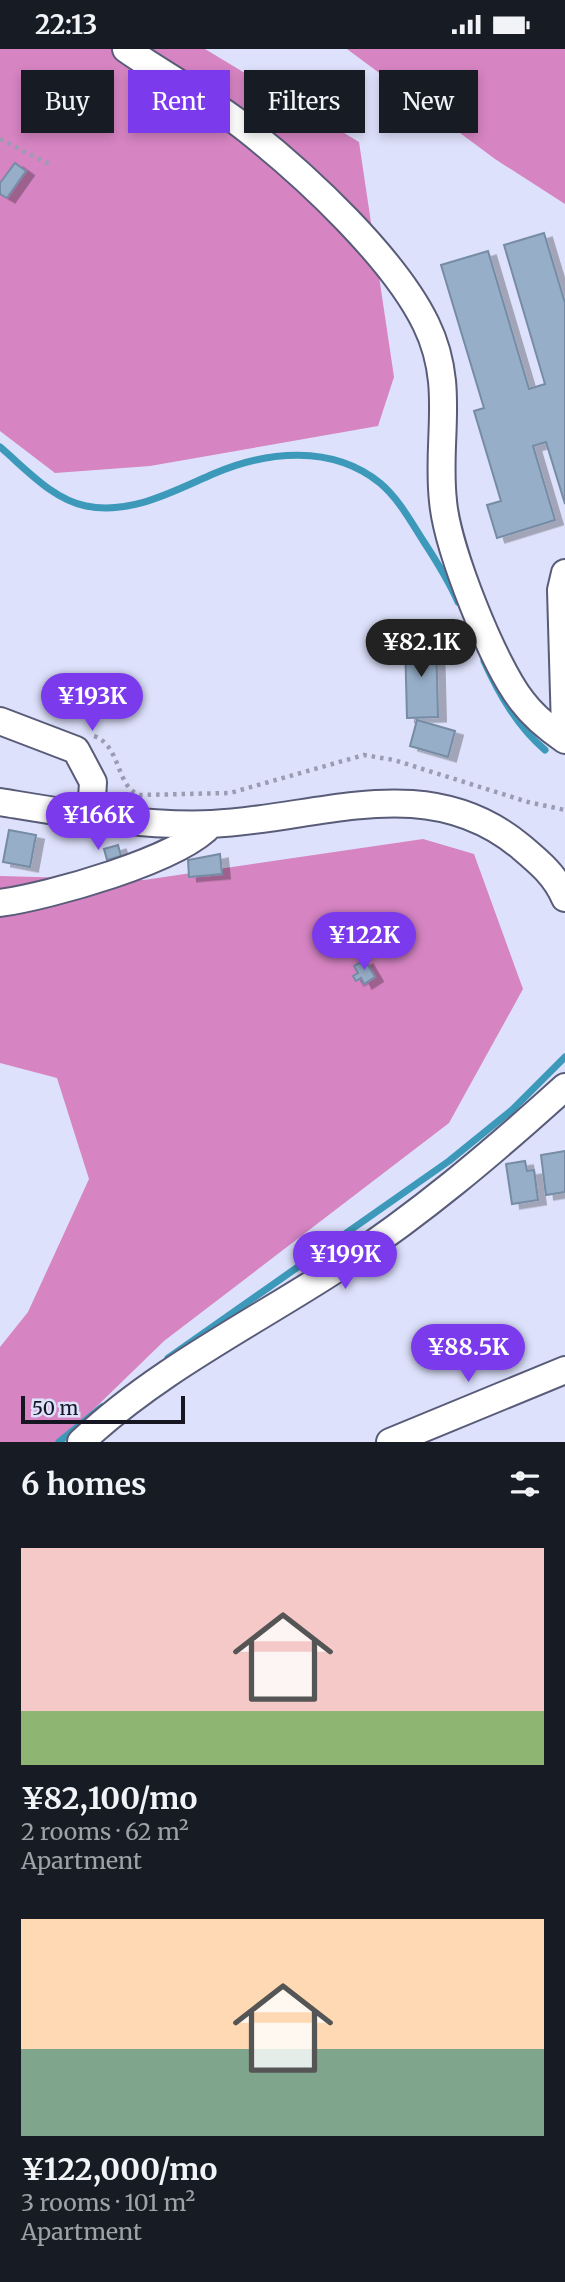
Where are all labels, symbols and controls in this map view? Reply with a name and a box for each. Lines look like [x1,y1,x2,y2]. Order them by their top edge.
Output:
text: 22:13 [35,8,97,41]
chip: Buy [21,70,114,133]
chip: Rent [128,70,230,133]
chip: Filters [244,70,365,133]
chip: New [379,70,478,133]
pin: ¥82.1K [364,619,478,679]
text: ¥82.1K [382,627,460,656]
pin: ¥193K [43,673,141,733]
text: ¥193K [57,681,127,710]
pin: ¥166K [49,793,147,852]
text: ¥166K [62,800,134,829]
pin: ¥122K [315,913,413,972]
text: ¥122K [328,920,400,949]
pin: ¥199K [296,1231,394,1291]
text: ¥199K [309,1239,381,1268]
pin: ¥88.5K [411,1325,525,1384]
text: ¥88.5K [427,1332,509,1361]
scale bar [21,1393,186,1425]
text: 50 m [32,1396,78,1420]
text: 6 homes [21,1465,146,1503]
icon: filters [506,1465,544,1503]
icon: home [220,1594,346,1720]
text: ¥82,100/mo [21,1779,197,1817]
text: 2 rooms · 62 m² [21,1817,189,1846]
text: Apartment [21,1846,142,1875]
icon: home [220,1965,346,2091]
text: ¥122,000/mo [21,2150,217,2188]
text: 3 rooms · 101 m² [21,2188,195,2217]
text: Apartment [21,2217,142,2246]

